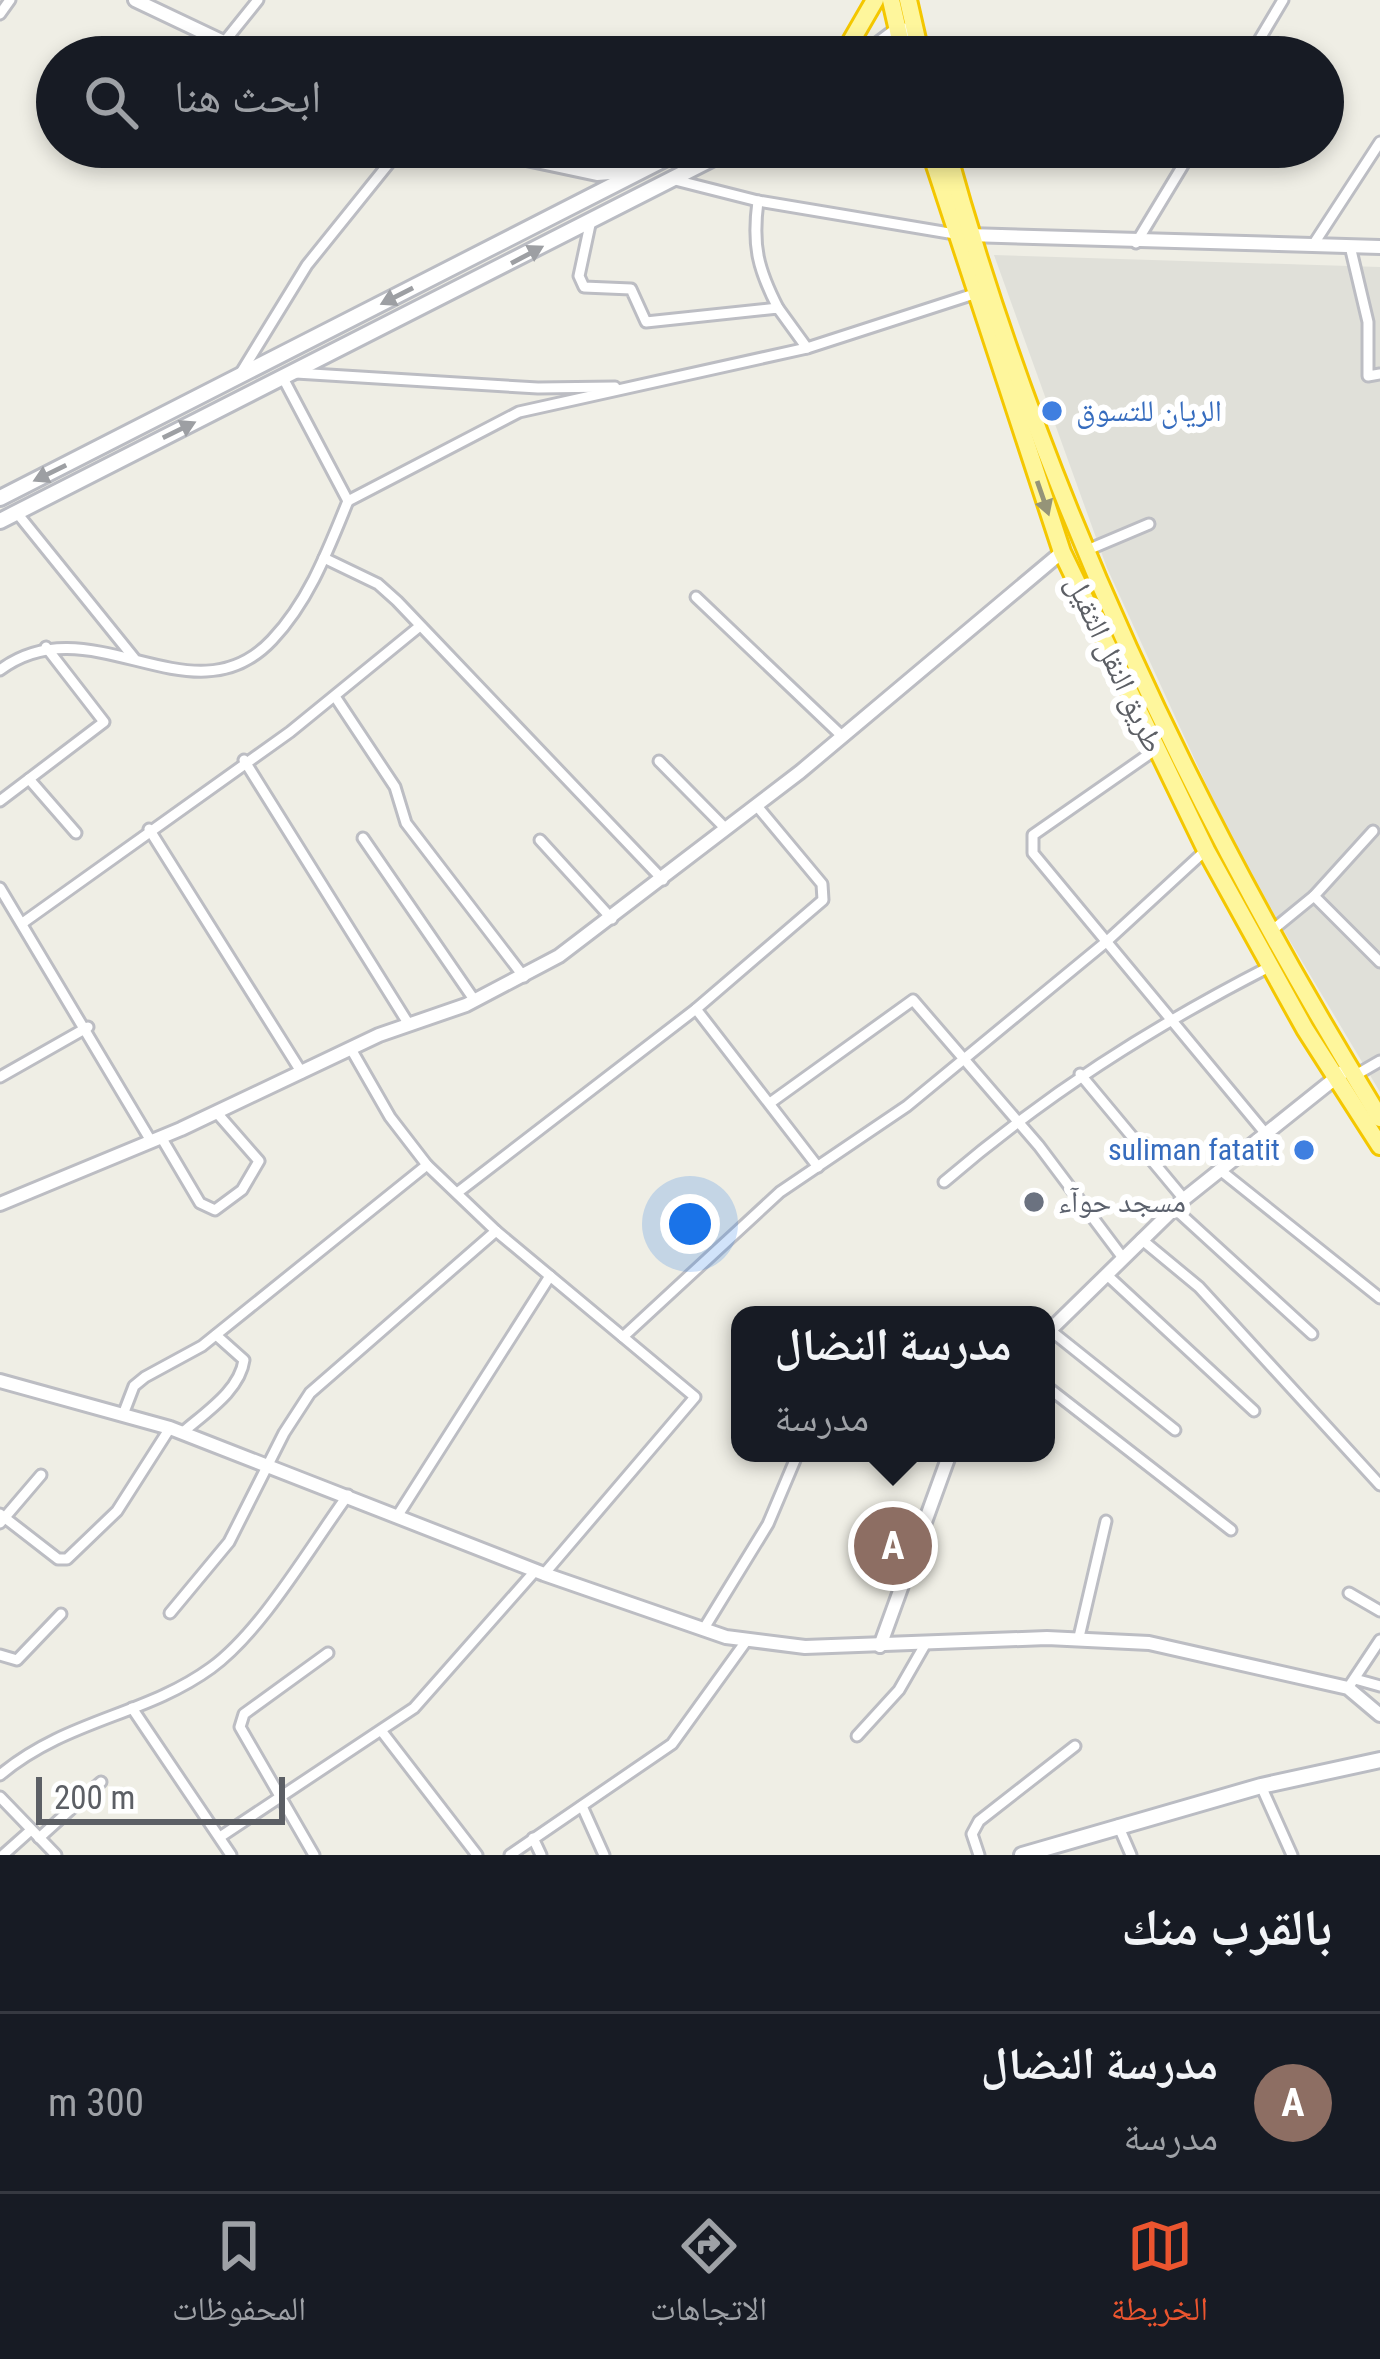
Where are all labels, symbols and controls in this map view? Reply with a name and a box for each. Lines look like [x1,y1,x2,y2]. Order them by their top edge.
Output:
search box [36,36,1344,168]
icon: search [78,69,144,135]
text: ابحث هنا [174,70,322,123]
one-way arrow [510,245,545,266]
one-way arrow [380,285,414,306]
place label: الريان للتسوق [1076,393,1222,429]
marker: الريان للتسوق [1039,398,1065,424]
one-way arrow [162,421,196,441]
one-way arrow [32,463,67,483]
one-way arrow [1035,480,1053,516]
street label: طريق النقل الثقيل [1058,570,1172,758]
place label: suliman fatatit [1108,1132,1280,1167]
marker: suliman fatatit [1291,1137,1317,1163]
place label: مسجد حوآء [1058,1184,1186,1219]
marker: مسجد حوآء [1021,1189,1047,1215]
your location [660,1194,720,1254]
popup [731,1306,1055,1462]
text: مدرسة النضال [774,1318,1012,1371]
text: مدرسة [774,1395,869,1441]
pin: A [854,1501,932,1591]
scale bar [36,1771,285,1824]
text: 200 m [54,1778,135,1817]
text: بالقرب منك [1121,1898,1332,1957]
text: مدرسة النضال [981,2037,1218,2090]
text: 300 m [48,2080,144,2126]
text: A [1281,2080,1305,2126]
text: مدرسة [1123,2114,1218,2160]
tab: المحفوظات [172,2213,306,2341]
tab: الاتجاهات [650,2213,767,2341]
tab: الخريطة [1111,2213,1208,2341]

